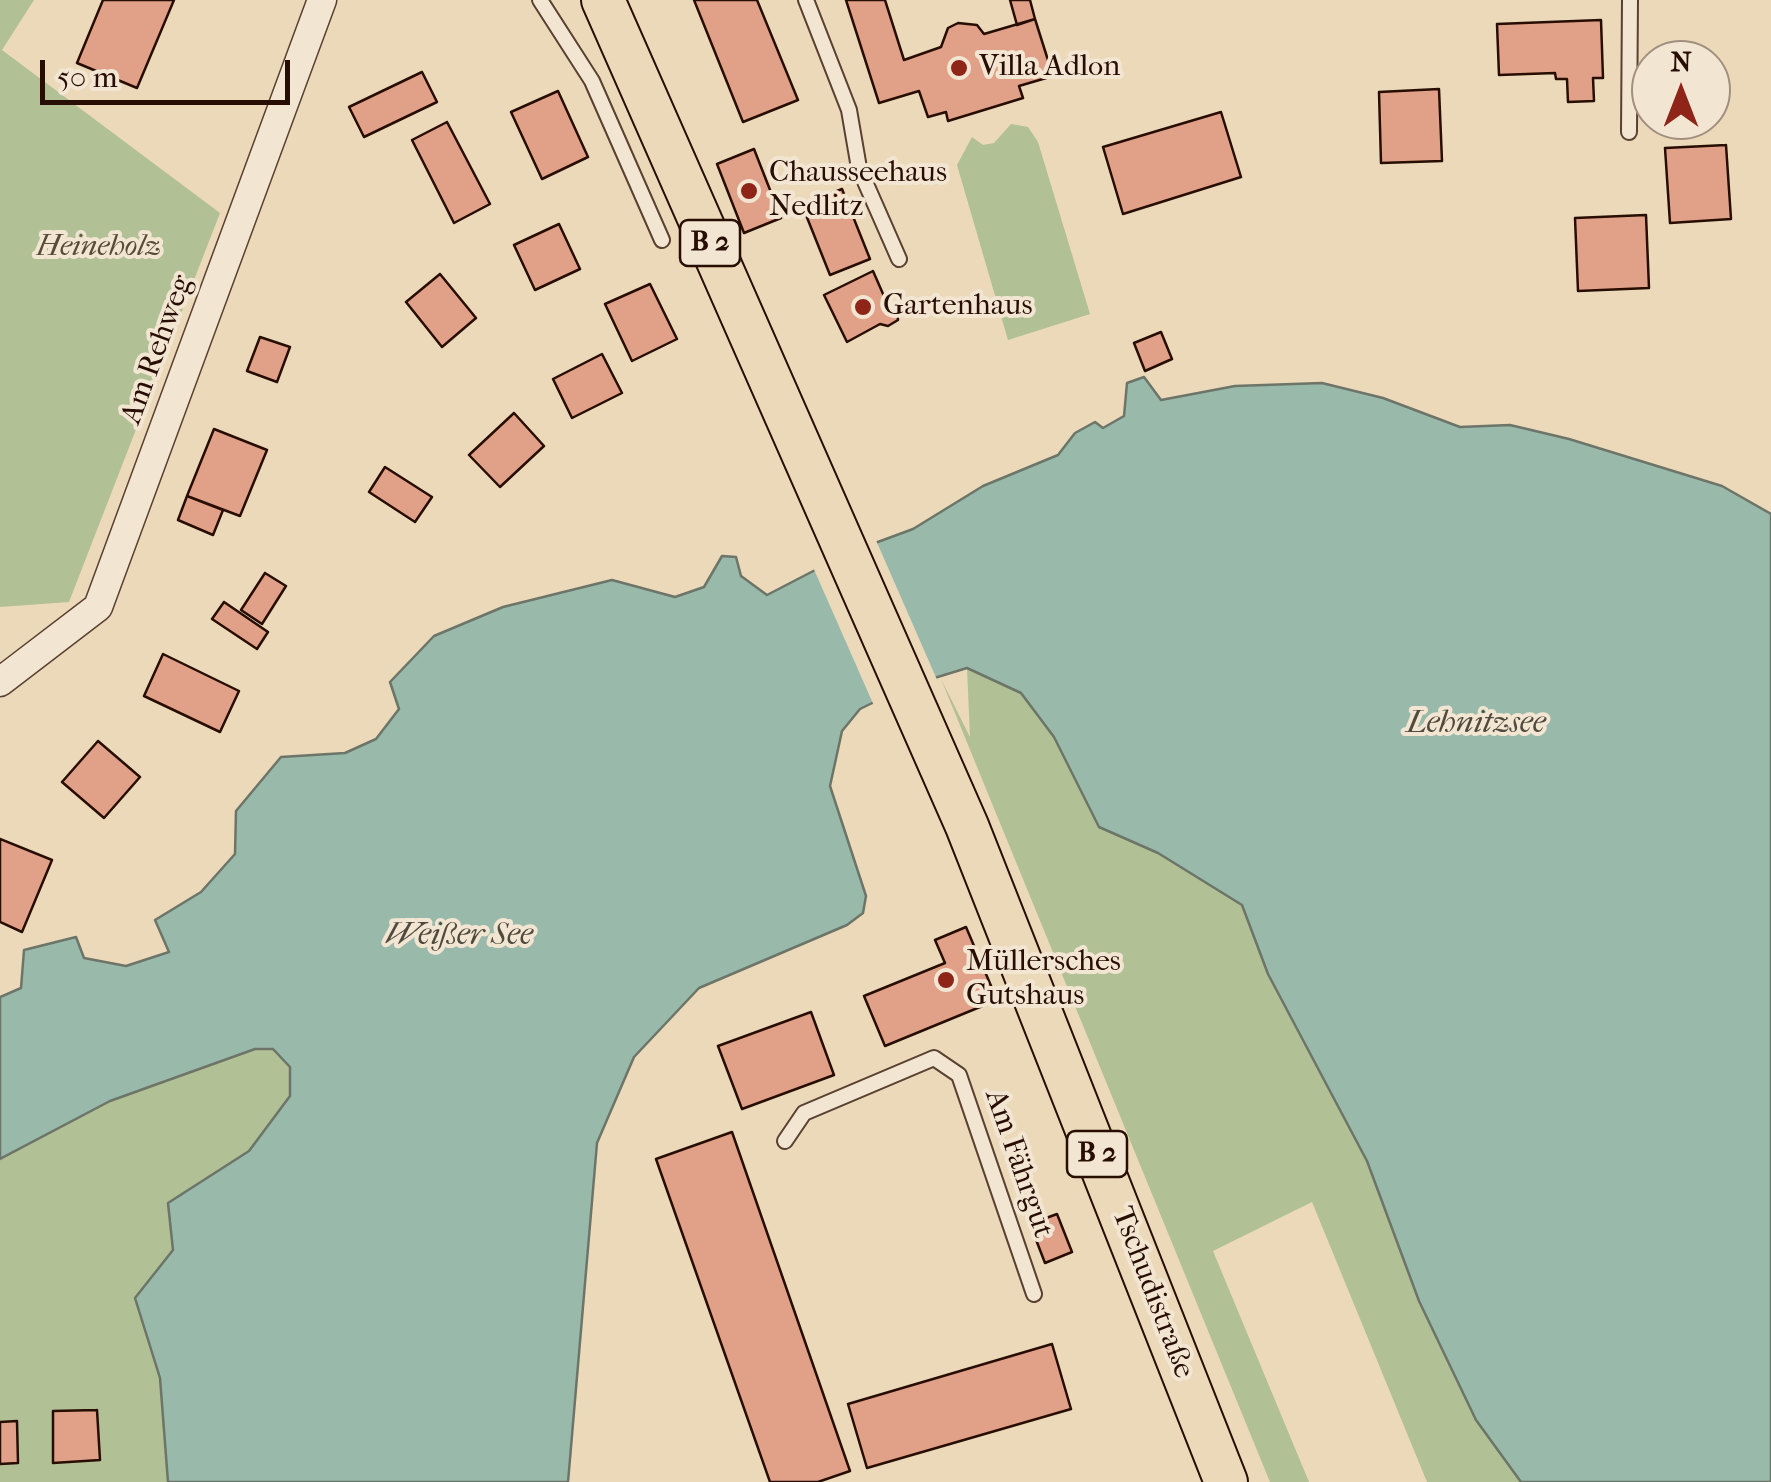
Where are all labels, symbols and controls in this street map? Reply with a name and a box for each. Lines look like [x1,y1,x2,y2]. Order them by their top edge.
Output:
scale bar [45,40,295,102]
north arrow [1631,40,1731,140]
text: N [1670,45,1692,78]
place label: Villa Adlon [979,50,1121,86]
marker: Villa Adlon [948,57,970,79]
text: 50 m [57,60,118,95]
place label: Chausseehaus Nedlitz [769,156,947,226]
marker: Chausseehaus Nedlitz [738,180,760,202]
road number: B 2 [680,220,740,266]
park label: Heineholz [37,230,161,266]
street label: Am Rehweg [114,271,202,429]
place label: Gartenhaus [883,289,1033,325]
marker: Gartenhaus [852,296,874,318]
water label: Lehnitzsee [1406,705,1546,743]
water label: Weißer See [385,917,533,955]
place label: Müllersches Gutshaus [966,945,1121,1016]
marker: Müllersches Gutshaus [935,969,957,991]
street label: Am Fährgut [976,1085,1060,1243]
road number: B 2 [1067,1131,1127,1177]
street label: Tschudistraße [1103,1202,1201,1384]

